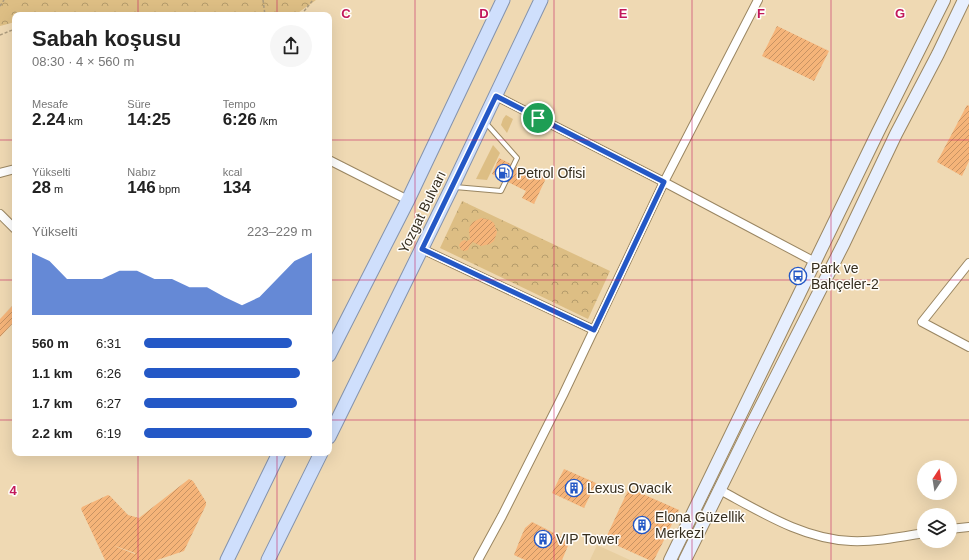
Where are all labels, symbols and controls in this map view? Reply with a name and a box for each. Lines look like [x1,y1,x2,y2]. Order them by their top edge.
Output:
text: C [341,6,351,21]
text: D [479,6,489,21]
text: E [619,6,628,21]
text: F [757,6,765,21]
text: G [895,6,905,21]
button: share [270,25,312,67]
text: Sabah koşusu [32,26,181,51]
text: 08:30 · 4 × 560 m [32,54,134,69]
text: Mesafe [32,98,68,110]
text: Süre [127,98,151,110]
text: Tempo [223,98,256,110]
pin [521,101,555,135]
icon: arrive [527,107,549,129]
text: 2.24 [32,110,65,129]
text: 14:25 [127,110,171,129]
text: 6:26 [223,110,257,129]
text: km [65,115,83,127]
text: /km [257,115,277,127]
fuel station icon: Petrol Ofisi [494,163,514,183]
place label: Petrol Ofisi [517,165,585,181]
text: Yükselti [32,166,71,178]
text: Nabız [127,166,156,178]
text: kcal [223,166,242,178]
street label: Yozgat Bulvarı [395,168,449,256]
text: 28 [32,178,51,197]
text: 146 [127,178,156,197]
text: 134 [223,178,251,197]
text: m [51,183,63,195]
text: bpm [156,183,180,195]
text: Yükselti [32,224,78,239]
text: 223–229 m [247,224,312,239]
place label: Park ve Bahçeler-2 [811,260,879,292]
bus stop icon: Park ve Bahçeler-2 [788,266,808,286]
text: 560 m [32,336,69,351]
text: 6:31 [96,336,121,351]
text: 1.1 km [32,366,72,381]
text: 6:26 [96,366,121,381]
text: 1.7 km [32,396,72,411]
text: 6:27 [96,396,121,411]
text: 2.2 km [32,426,72,441]
text: 6:19 [96,426,121,441]
north arrow [917,460,957,500]
map controls [917,460,957,548]
building icon: Lexus Ovacık [564,478,584,498]
place label: Lexus Ovacık [587,480,673,496]
text: 4 [9,483,17,498]
button: layers [917,508,957,548]
place label: Elona Güzellik Merkezi [655,509,745,541]
building icon: Elona Güzellik Merkezi [632,515,652,535]
building icon: VIP Tower [533,529,553,549]
place label: VIP Tower [556,531,620,547]

